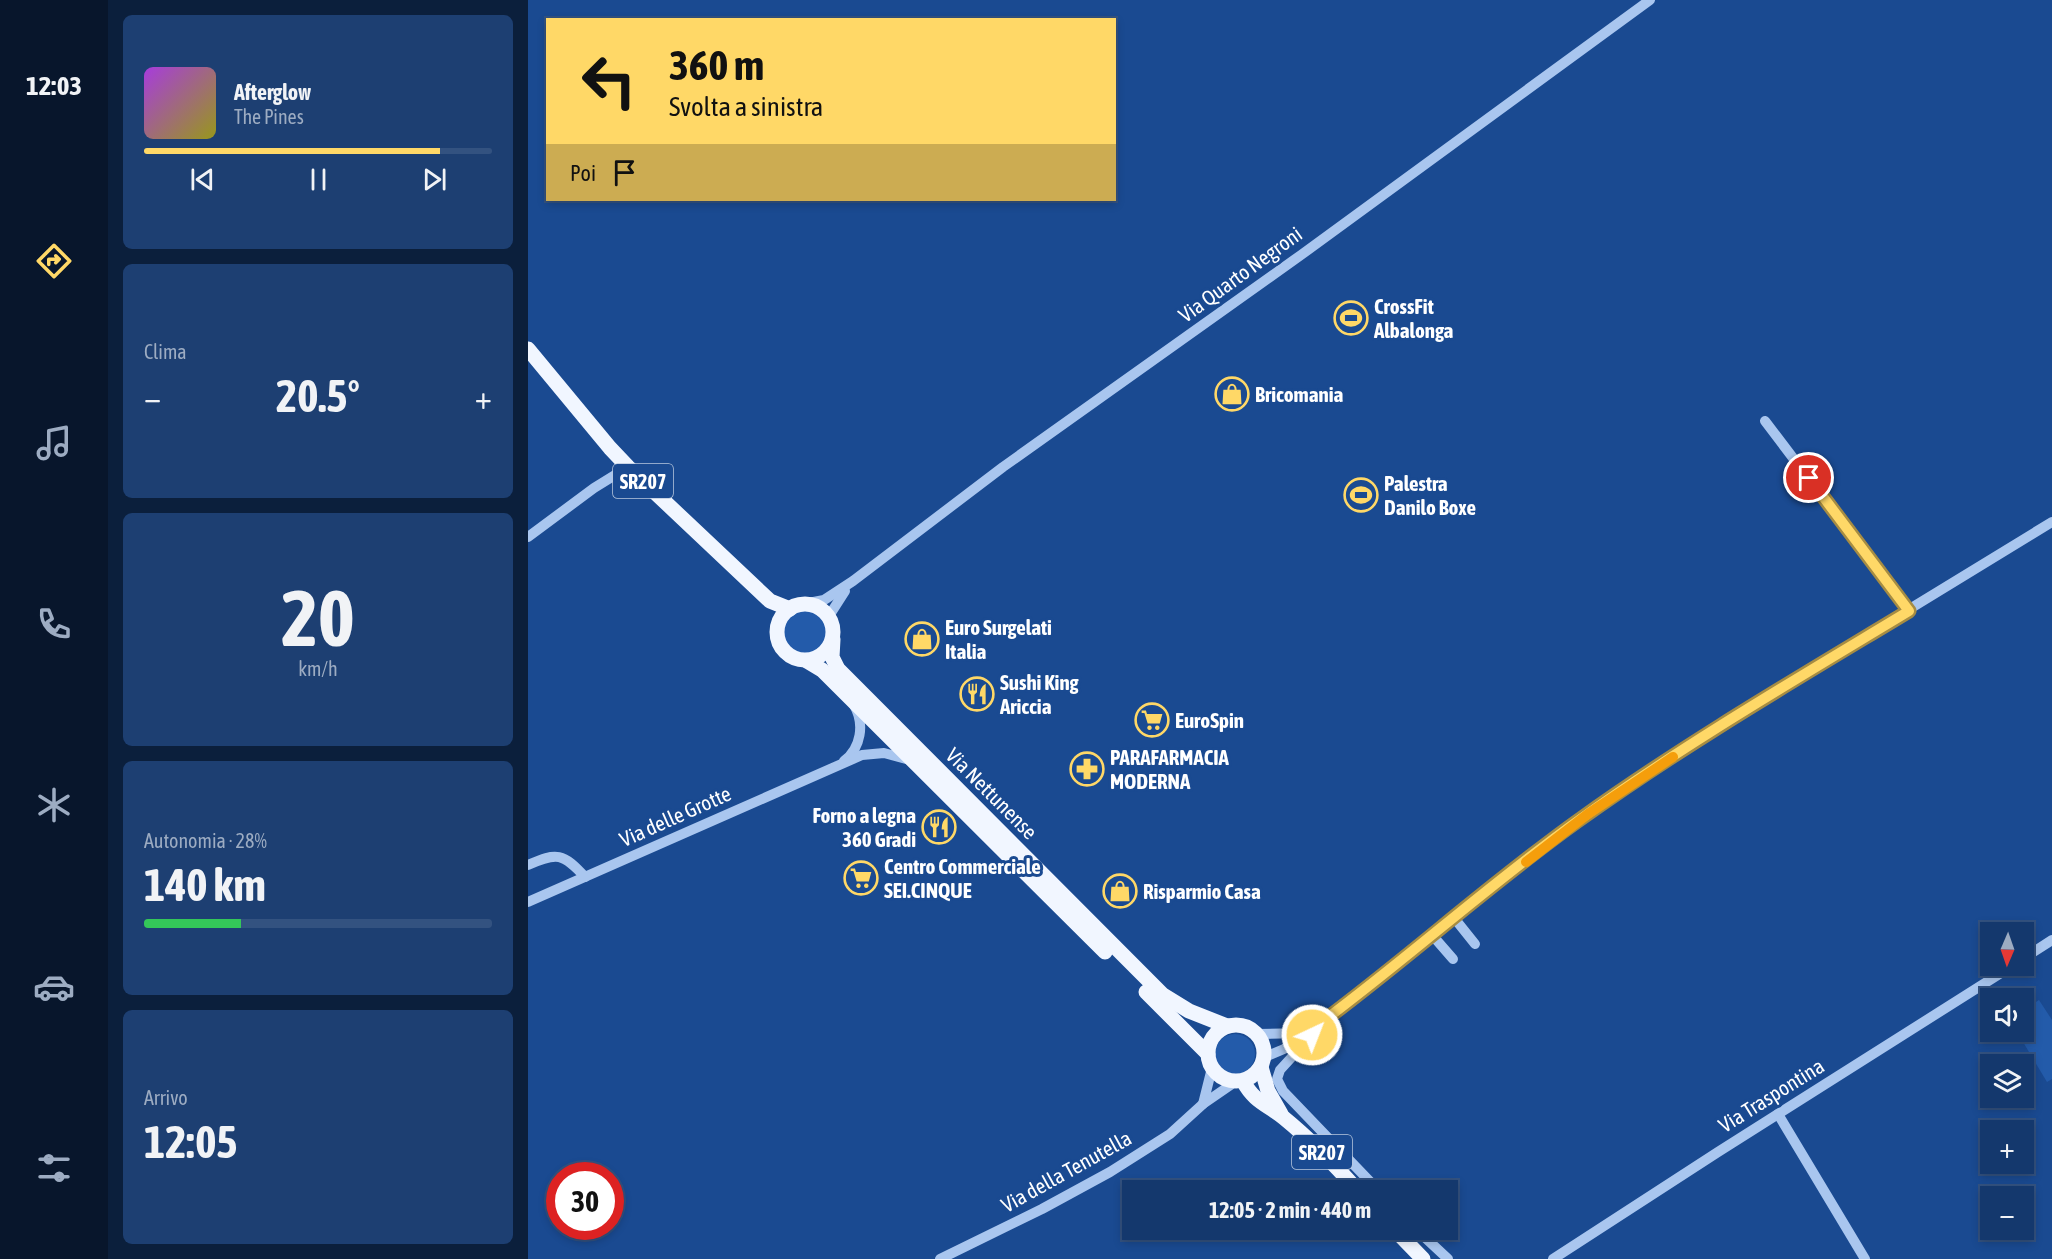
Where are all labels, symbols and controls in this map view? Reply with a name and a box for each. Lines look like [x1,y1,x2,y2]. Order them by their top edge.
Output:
text: 360 m [669,41,764,89]
icon: left [570,42,648,120]
text: 12:03 [26,70,82,101]
text: Afterglow [234,79,311,105]
text: Svolta a sinistra [669,91,823,122]
text: The Pines [234,105,304,128]
icon: arrive [608,156,641,189]
text: Poi [570,160,596,186]
icon: previous [186,163,219,196]
icon: pause [302,163,335,196]
icon: next [418,163,451,196]
street label: Via Quarto Negroni [1174,221,1306,327]
icon: directions [33,240,75,282]
place label: CrossFit Albalonga [1373,294,1454,342]
sports icon: CrossFit Albalonga [1333,300,1369,336]
text: Clima [144,340,187,363]
text: 20.5° [276,370,360,422]
shop icon: Bricomania [1214,376,1250,412]
text: − [144,378,161,416]
text: + [475,378,492,416]
place label: Bricomania [1255,382,1344,406]
icon: music [33,422,75,464]
pin [1783,452,1834,503]
icon: arrive [1792,461,1825,494]
road number: SR207 [613,464,673,498]
place label: Palestra Danilo Boxe [1384,471,1476,519]
sports icon: Palestra Danilo Boxe [1343,477,1379,513]
text: 20 [281,573,355,663]
icon: phone [33,603,75,645]
place label: Euro Surgelati Italia [945,615,1052,663]
shop icon: Euro Surgelati Italia [904,621,940,657]
text: km/h [298,657,338,680]
place label: Sushi King Ariccia [999,670,1080,718]
restaurant icon: Sushi King Ariccia [959,676,995,712]
supermarket icon: EuroSpin [1134,702,1170,738]
place label: EuroSpin [1175,708,1244,732]
street label: Via Nettunense [942,743,1042,843]
place label: PARAFARMACIA MODERNA [1110,745,1230,793]
pharmacy icon: PARAFARMACIA MODERNA [1069,751,1105,787]
street label: Via delle Grotte [616,781,734,851]
icon: climate [33,784,75,826]
place label: Forno a legna 360 Gradi [812,803,916,851]
restaurant icon: Forno a legna 360 Gradi [921,809,957,845]
text: Autonomia · 28% [144,829,267,852]
place label: Centro Commerciale SEI.CINQUE [884,854,1041,902]
text: 140 km [144,859,266,911]
supermarket icon: Centro Commerciale SEI.CINQUE [843,860,879,896]
shop icon: Risparmio Casa [1102,873,1138,909]
place label: Risparmio Casa [1143,879,1261,903]
north arrow [1980,922,2034,976]
map controls [1980,922,2034,1240]
icon: car [33,966,75,1008]
button: sound [1980,988,2034,1042]
position arrow [1280,1003,1344,1067]
street label: Via Traspontina [1714,1053,1828,1137]
button: layers [1980,1054,2034,1108]
text: Arrivo [144,1086,188,1109]
text: 12:05 [144,1116,238,1168]
button: + [1980,1120,2034,1174]
street label: Via della Tenutella [997,1125,1135,1217]
road number: SR207 [1292,1135,1352,1169]
icon: filters [33,1147,75,1189]
speed limit sign: 30 [546,1162,624,1240]
button: − [1980,1186,2034,1240]
text: 12:05 · 2 min · 440 m [1209,1197,1371,1223]

